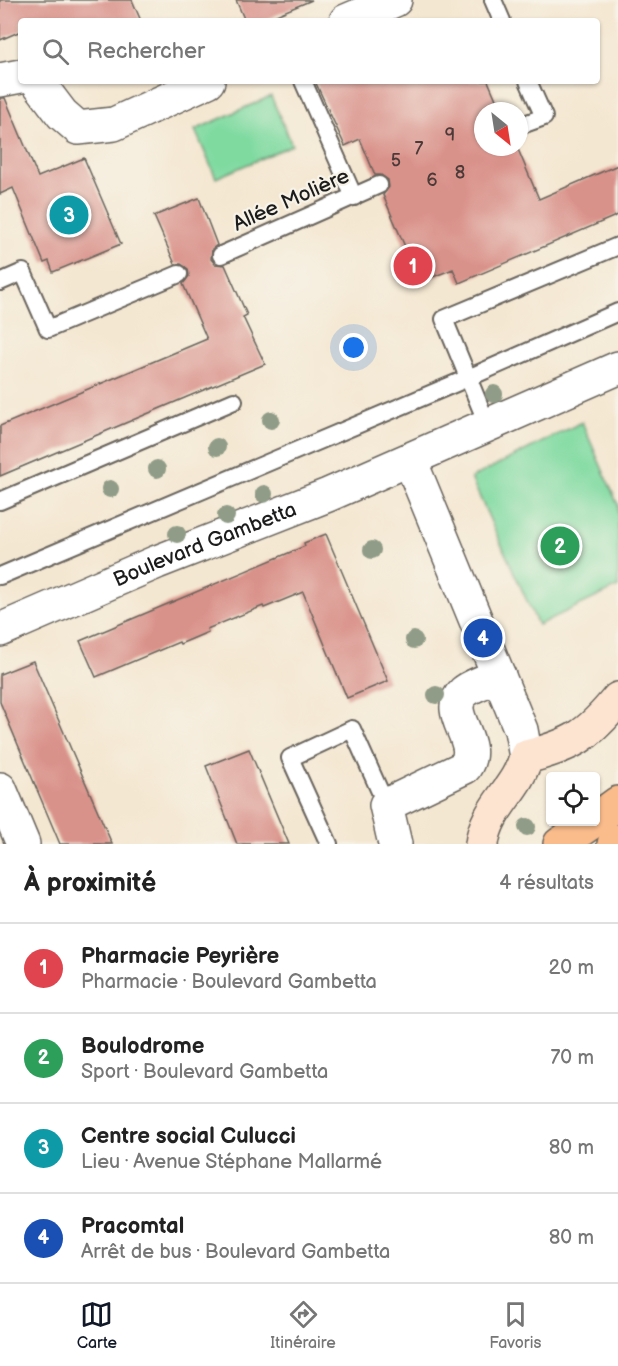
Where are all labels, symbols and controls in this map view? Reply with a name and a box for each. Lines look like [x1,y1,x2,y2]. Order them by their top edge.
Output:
search box [18,18,600,84]
icon: search [39,35,72,68]
text: Rechercher [87,38,205,65]
north arrow [474,102,528,156]
house number: 9 [445,125,455,146]
house number: 7 [415,138,424,159]
house number: 5 [391,150,401,171]
house number: 8 [455,162,465,183]
street label: Allée Molière [229,163,353,237]
house number: 6 [427,170,438,191]
pin: 3 [50,192,88,238]
pin: 1 [394,244,432,288]
your location [339,333,368,362]
street label: Boulevard Gambetta [109,496,300,592]
pin: 2 [540,524,580,568]
pin: 4 [464,616,502,660]
map controls [546,772,600,826]
button: locate [546,772,600,826]
text: À proximité [24,868,156,899]
text: 4 résultats [499,871,594,895]
text: Pharmacie Peyrière [81,943,279,970]
text: 1 [39,956,48,980]
text: 20 m [549,956,594,980]
text: Pharmacie · Boulevard Gambetta [81,970,377,994]
text: Boulodrome [81,1033,205,1060]
text: 2 [38,1046,49,1070]
text: 70 m [550,1046,594,1070]
text: Sport · Boulevard Gambetta [81,1060,328,1084]
text: Centre social Culucci [81,1123,296,1150]
text: 3 [38,1136,49,1160]
text: 80 m [549,1136,594,1160]
text: Lieu · Avenue Stéphane Mallarmé [81,1150,382,1174]
text: Pracomtal [81,1213,184,1240]
text: 4 [38,1226,49,1250]
text: 80 m [549,1226,594,1250]
text: Arrêt de bus · Boulevard Gambetta [81,1240,390,1264]
tab: Carte [77,1298,117,1353]
tab: Itinéraire [270,1298,336,1353]
tab: Favoris [489,1298,541,1353]

